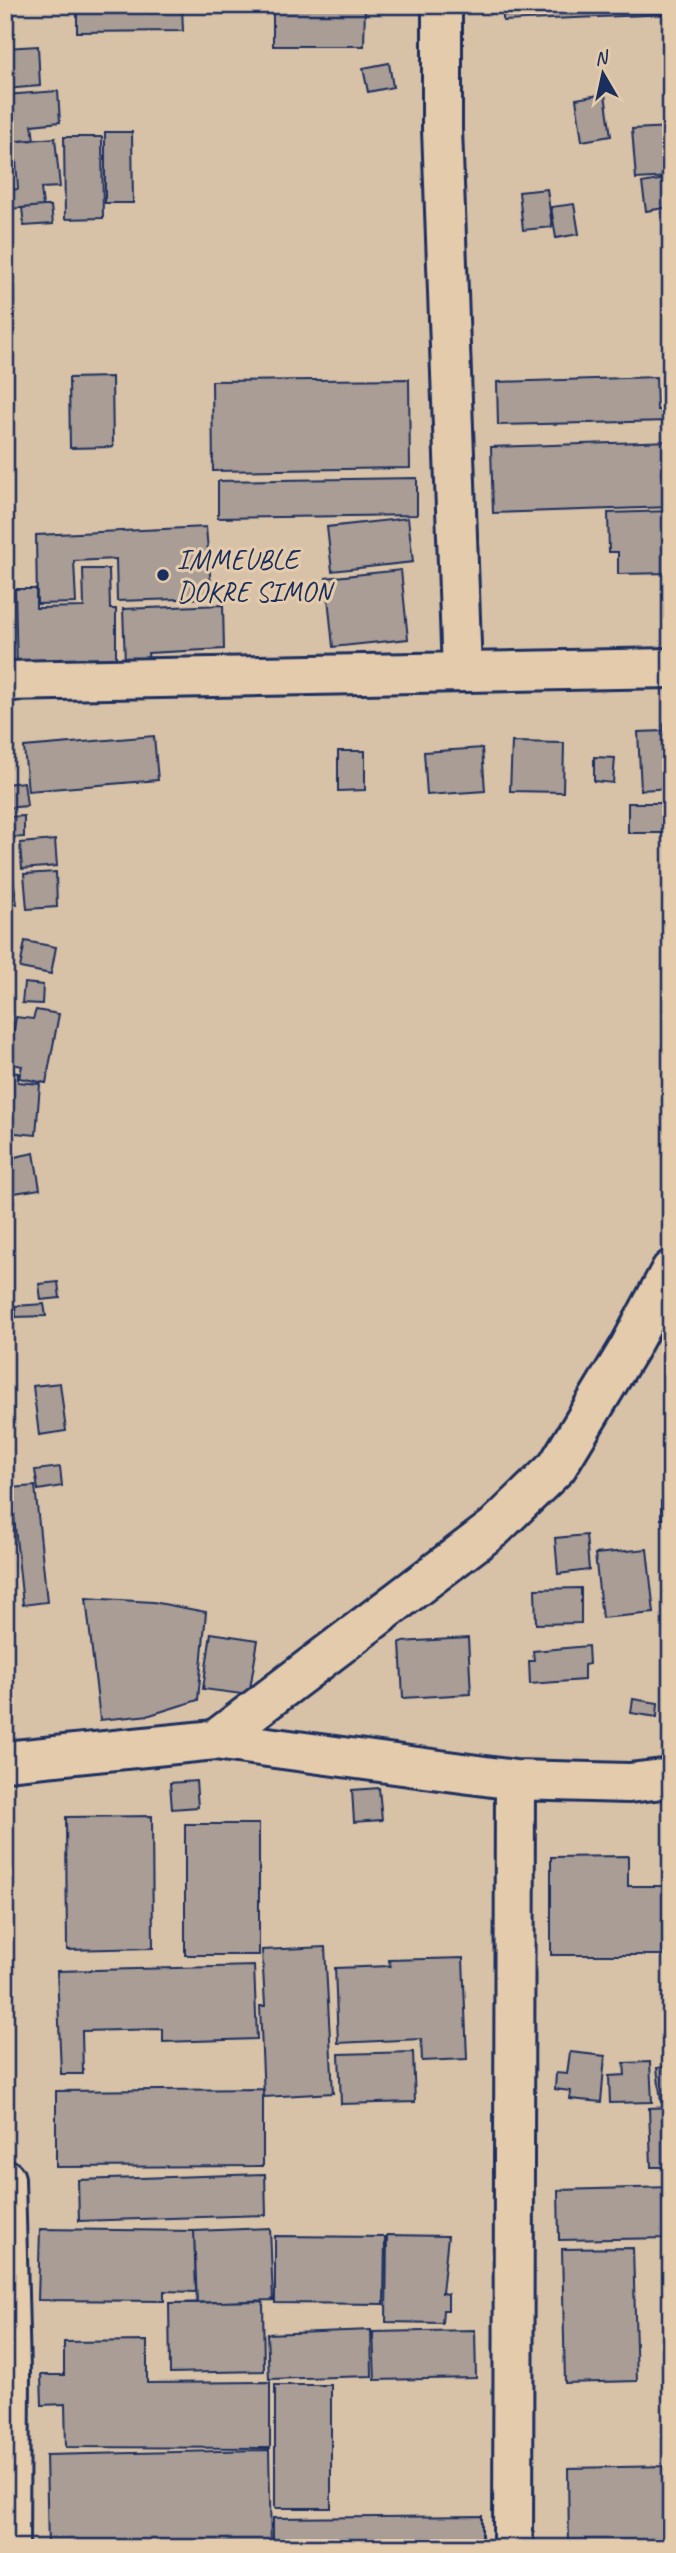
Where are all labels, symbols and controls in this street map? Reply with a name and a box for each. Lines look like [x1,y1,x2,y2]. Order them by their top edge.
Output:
north arrow [568,38,638,108]
text: N [593,45,611,71]
place label: IMMEUBLE DOKRE SIMON [177,542,335,609]
marker: IMMEUBLE DOKRE SIMON [155,567,171,583]

